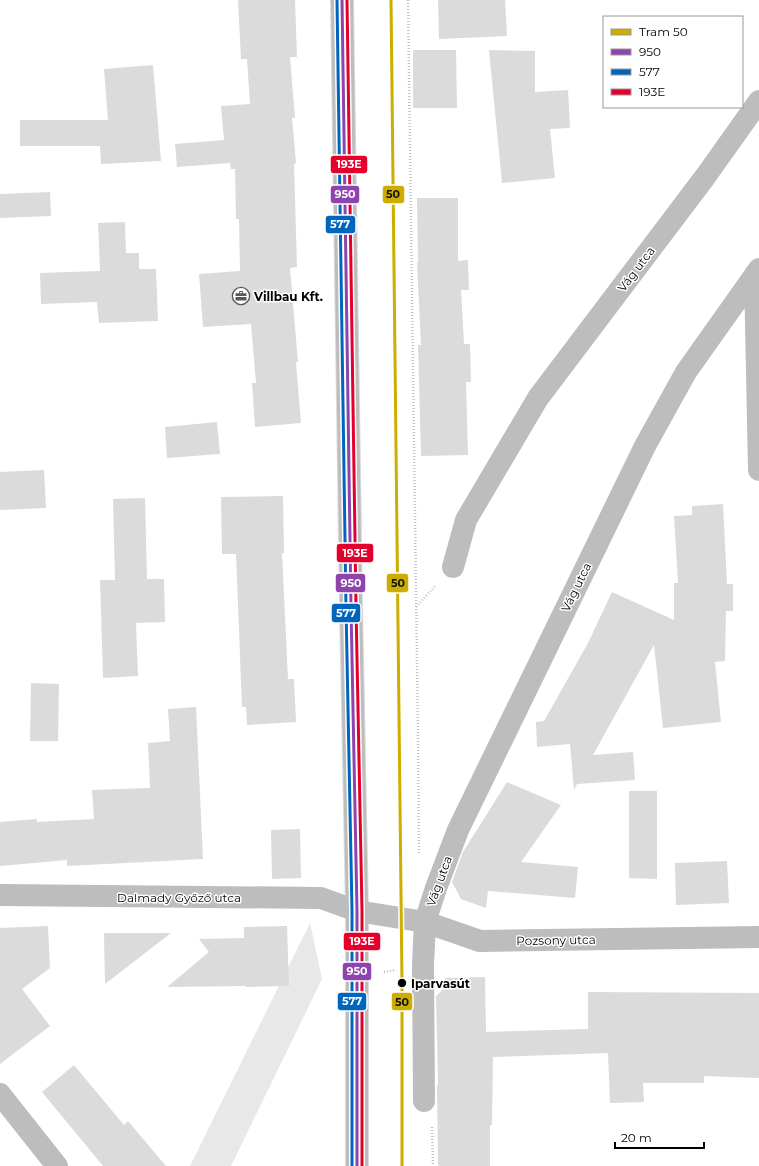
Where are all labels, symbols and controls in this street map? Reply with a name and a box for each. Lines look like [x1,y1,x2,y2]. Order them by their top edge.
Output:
legend [603,16,743,108]
text: Tram 50 [639,24,688,39]
text: 950 [639,44,661,59]
text: 577 [639,64,660,79]
text: 193E [639,84,665,99]
line badge: 193E [330,155,368,174]
text: 193E [336,157,362,171]
line badge: 950 [330,185,360,204]
line badge: 50 [382,185,405,204]
text: 950 [334,187,356,201]
text: 50 [386,187,401,201]
line badge: 577 [325,215,356,234]
text: 577 [330,217,350,231]
street label: Vág utca [614,243,658,295]
office icon: Villbau Kft. [231,286,251,306]
place label: Villbau Kft. [253,289,323,304]
line badge: 193E [336,543,374,563]
text: 193E [342,546,368,560]
street label: Vág utca [558,560,594,614]
line badge: 950 [335,573,366,593]
line badge: 50 [386,573,409,593]
text: 950 [340,576,362,590]
text: 50 [391,576,406,590]
line badge: 577 [331,603,361,623]
text: 577 [336,606,356,620]
street label: Vág utca [423,854,455,908]
street label: Dalmady Győző utca [117,890,241,905]
line badge: 193E [343,932,381,951]
street label: Pozsony utca [516,932,596,948]
text: 193E [349,934,375,948]
line badge: 950 [342,962,372,981]
text: 950 [346,964,368,978]
place label: Iparvasút [411,976,471,991]
marker: Iparvasút [396,977,408,989]
line badge: 577 [337,992,367,1011]
line badge: 50 [391,992,413,1011]
text: 577 [342,994,362,1008]
text: 50 [395,995,410,1009]
scale bar [615,1124,704,1150]
text: 20 m [621,1130,652,1145]

